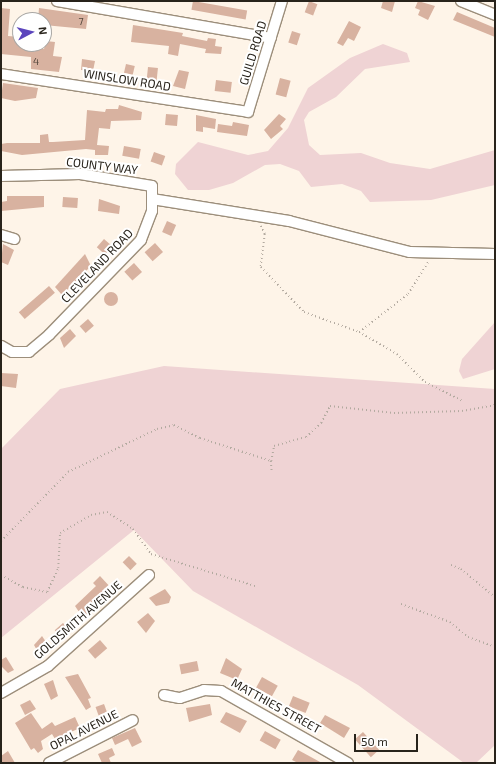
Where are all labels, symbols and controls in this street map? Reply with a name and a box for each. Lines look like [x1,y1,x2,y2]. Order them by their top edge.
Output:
north arrow [12,12,52,52]
house number: 7 [78,16,84,28]
street label: GUILD ROAD [236,19,270,87]
text: N [36,26,50,35]
house number: 4 [33,56,39,68]
street label: WINSLOW ROAD [82,66,172,94]
street label: COUNTY WAY [65,154,139,178]
street label: CLEVELAND ROAD [58,226,136,306]
street label: GOLDSMITH AVENUE [31,578,125,662]
street label: MATTHIES STREET [229,675,323,737]
street label: OPAL AVENUE [47,707,121,753]
scale bar [356,726,420,752]
text: 50 m [361,734,388,748]

